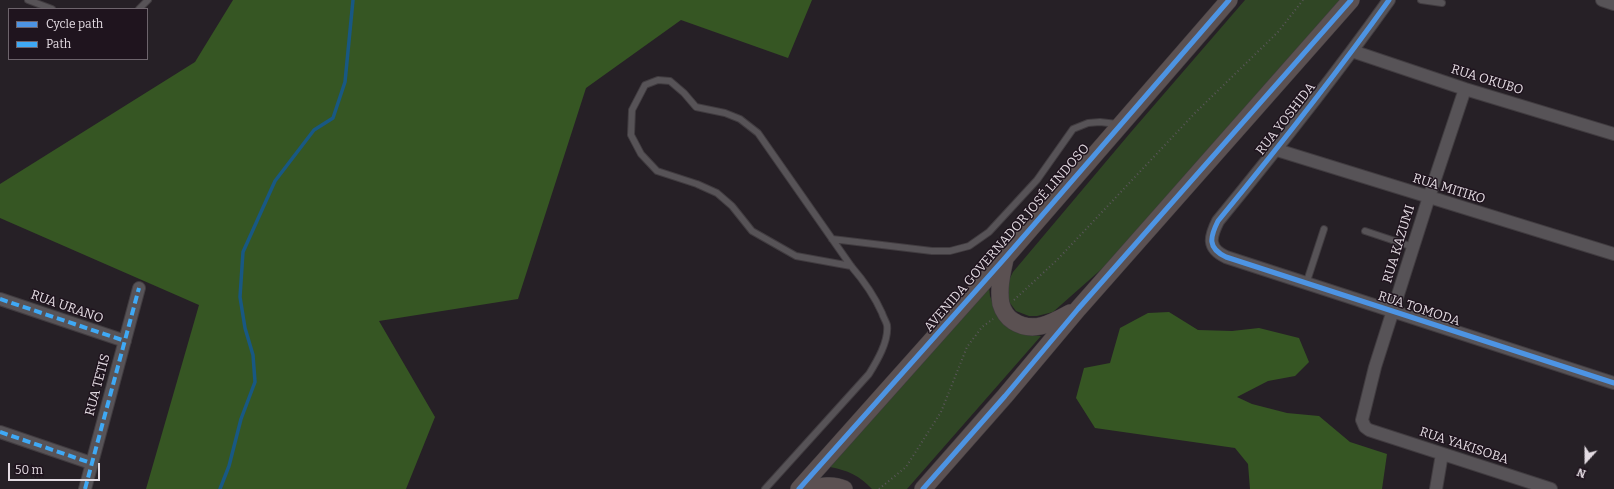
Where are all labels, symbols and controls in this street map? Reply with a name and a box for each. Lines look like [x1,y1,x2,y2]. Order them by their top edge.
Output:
legend [8,8,148,60]
text: Cycle path [46,17,103,31]
text: Path [46,37,71,51]
street label: RUA OKUBO [1449,62,1525,98]
street label: RUA YOSHIDA [1253,80,1319,158]
street label: AVENIDA GOVERNADOR JOSÉ LINDOSO [921,141,1093,335]
street label: RUA MITIKO [1411,171,1487,207]
street label: RUA KAZUMI [1380,203,1418,285]
street label: RUA URANO [29,287,105,327]
street label: RUA TOMODA [1376,288,1462,330]
street label: RUA TETIS [82,352,114,418]
street label: RUA YAKISOBA [1417,424,1511,468]
north arrow [1566,441,1606,481]
scale bar [10,455,102,481]
text: 50 m [15,463,43,477]
text: N [1575,465,1588,480]

